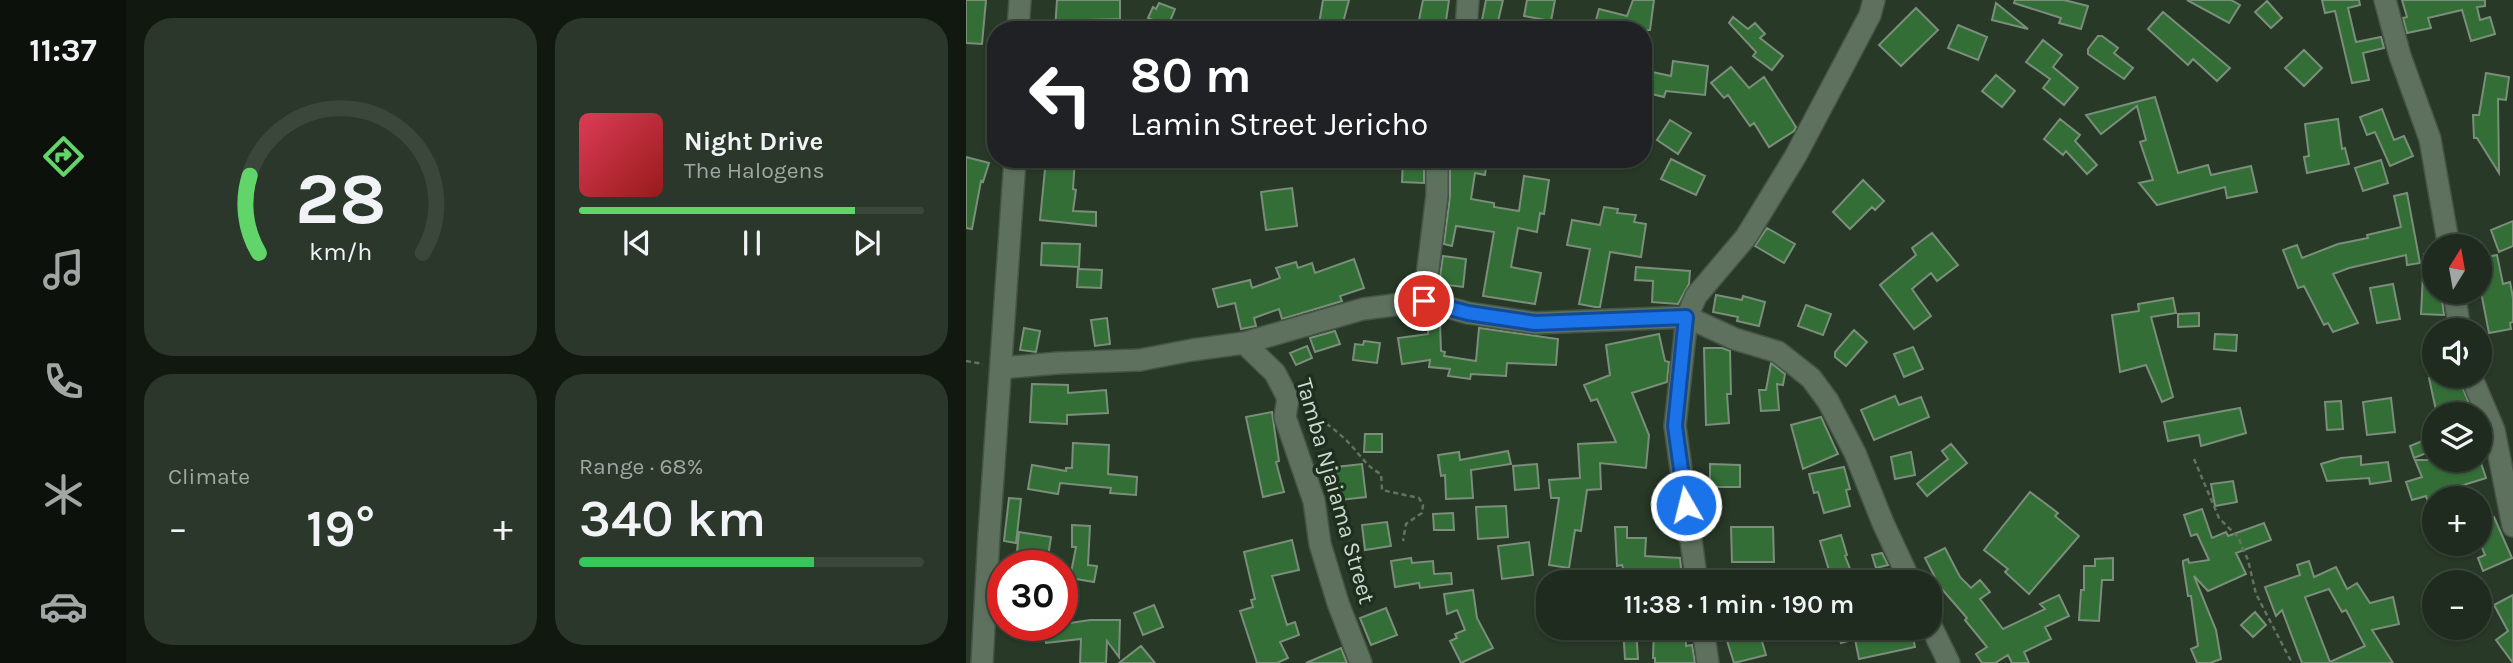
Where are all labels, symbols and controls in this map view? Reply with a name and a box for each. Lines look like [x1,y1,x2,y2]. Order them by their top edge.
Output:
text: 11:37 [29,32,97,69]
text: 80 m [1130,47,1252,104]
icon: left [1015,49,1106,140]
text: Lamin Street Jericho [1130,106,1428,143]
text: Night Drive [684,126,823,157]
icon: directions [39,132,88,181]
text: 28 [295,157,386,242]
text: The Halogens [684,157,824,184]
icon: previous [618,224,656,262]
icon: pause [733,224,771,262]
icon: next [848,224,886,262]
north arrow [2422,234,2492,304]
map controls [2422,234,2492,640]
text: km/h [309,237,372,266]
icon: music [39,245,88,294]
pin [1394,271,1454,331]
icon: arrive [1405,282,1443,320]
button: sound [2422,318,2492,388]
icon: phone [39,357,88,406]
street label: Tamba Njaiama Street [1290,375,1381,607]
button: layers [2422,402,2492,472]
text: Range · 68% [579,453,703,480]
text: Climate [168,463,250,490]
position arrow [1649,468,1723,542]
icon: climate [39,470,88,519]
button: + [2422,486,2492,556]
text: 340 km [579,488,766,549]
text: 19° [306,498,375,559]
text: − [168,506,188,551]
text: + [493,506,513,551]
speed limit sign: 30 [987,550,1078,641]
button: − [2422,570,2492,640]
icon: car [39,582,88,631]
text: 11:38 · 1 min · 190 m [1624,589,1854,620]

